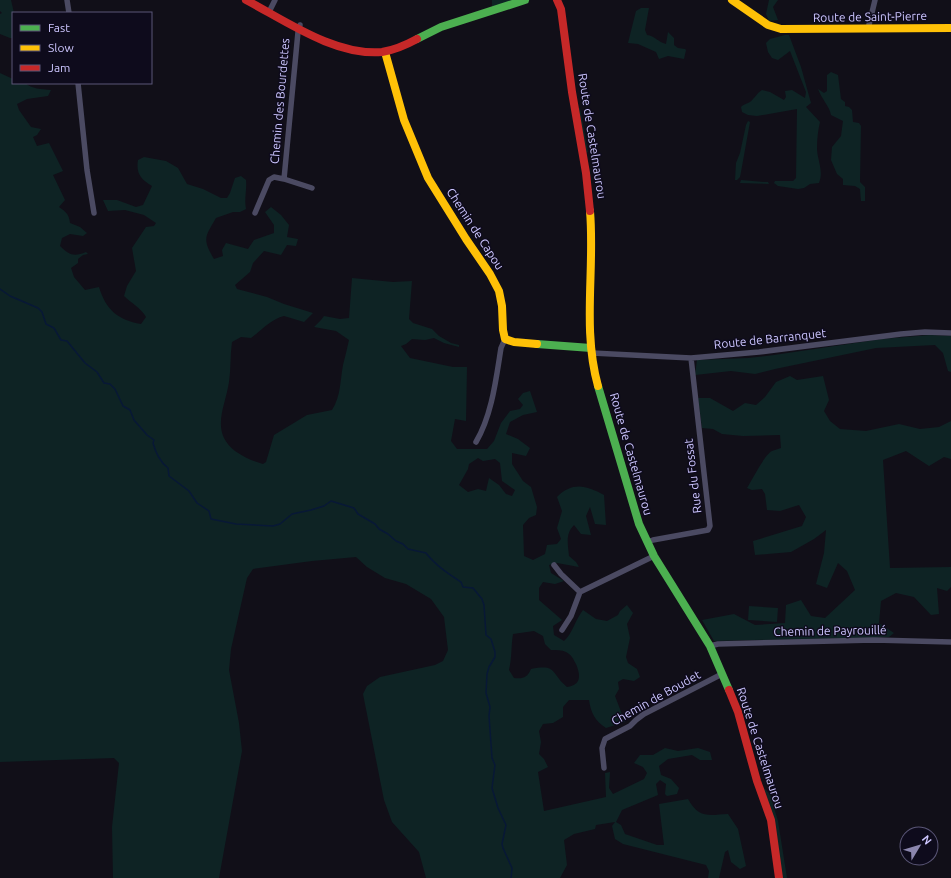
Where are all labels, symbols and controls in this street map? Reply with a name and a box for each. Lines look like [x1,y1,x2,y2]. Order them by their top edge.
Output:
street label: Route de Saint-Pierre [813,9,927,24]
legend [12,12,152,84]
text: Fast [48,21,70,34]
street label: Chemin des Bourdettes [268,38,291,164]
text: Slow [48,41,74,54]
text: Jam [48,61,70,74]
street label: Route de Castelmaurou [576,72,609,200]
street label: Chemin de Capou [444,186,507,272]
street label: Route de Barranquet [713,326,827,351]
street label: Route de Castelmaurou [608,391,655,517]
street label: Rue du Fossat [681,438,704,514]
street label: Chemin de Payrouillé [773,623,887,638]
street label: Chemin de Boudet [609,668,703,727]
street label: Route de Castelmaurou [735,686,786,810]
north arrow [899,826,939,866]
text: N [920,833,934,847]

